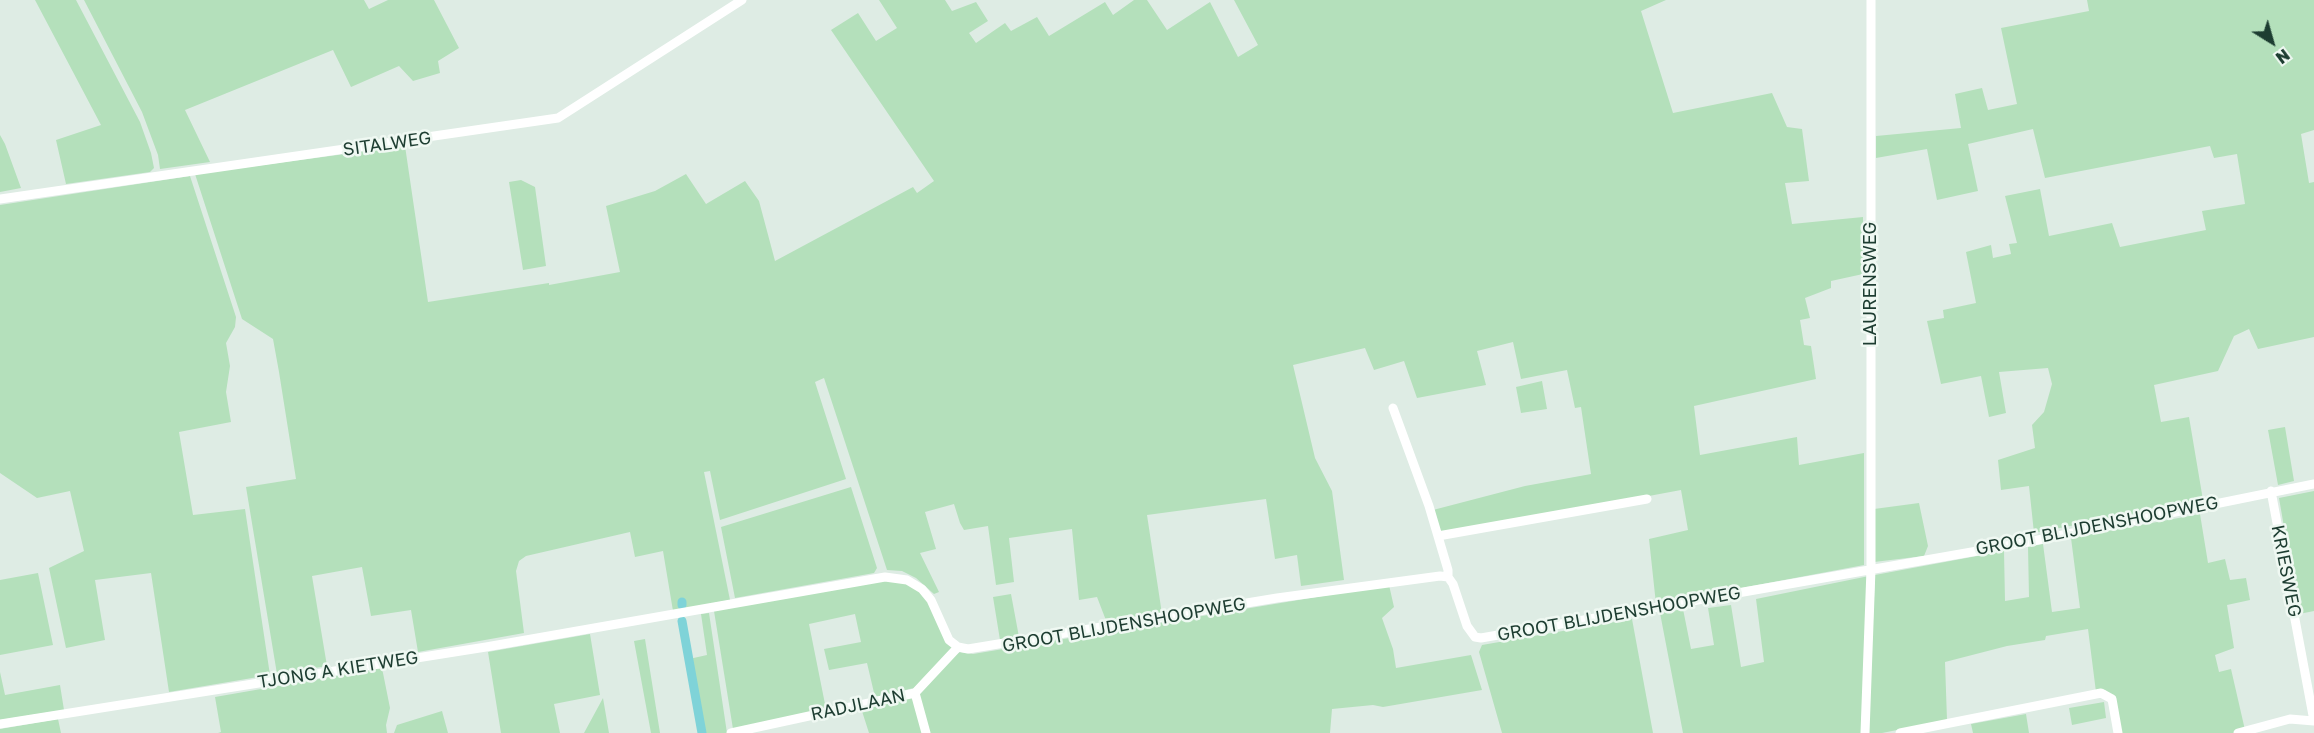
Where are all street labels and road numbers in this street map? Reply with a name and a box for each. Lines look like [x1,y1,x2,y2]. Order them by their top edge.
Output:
street label: SITALWEG [341,127,433,161]
street label: LAURENSWEG [1859,222,1881,346]
street label: GROOT BLIJDENSHOOPWEG [1974,492,2220,560]
street label: KRIESWEG [2266,523,2306,619]
street label: GROOT BLIJDENSHOOPWEG [1496,582,1742,646]
street label: GROOT BLIJDENSHOOPWEG [1001,593,1247,657]
street label: TJONG A KIETWEG [256,647,420,693]
street label: RADJLAAN [809,684,907,726]

